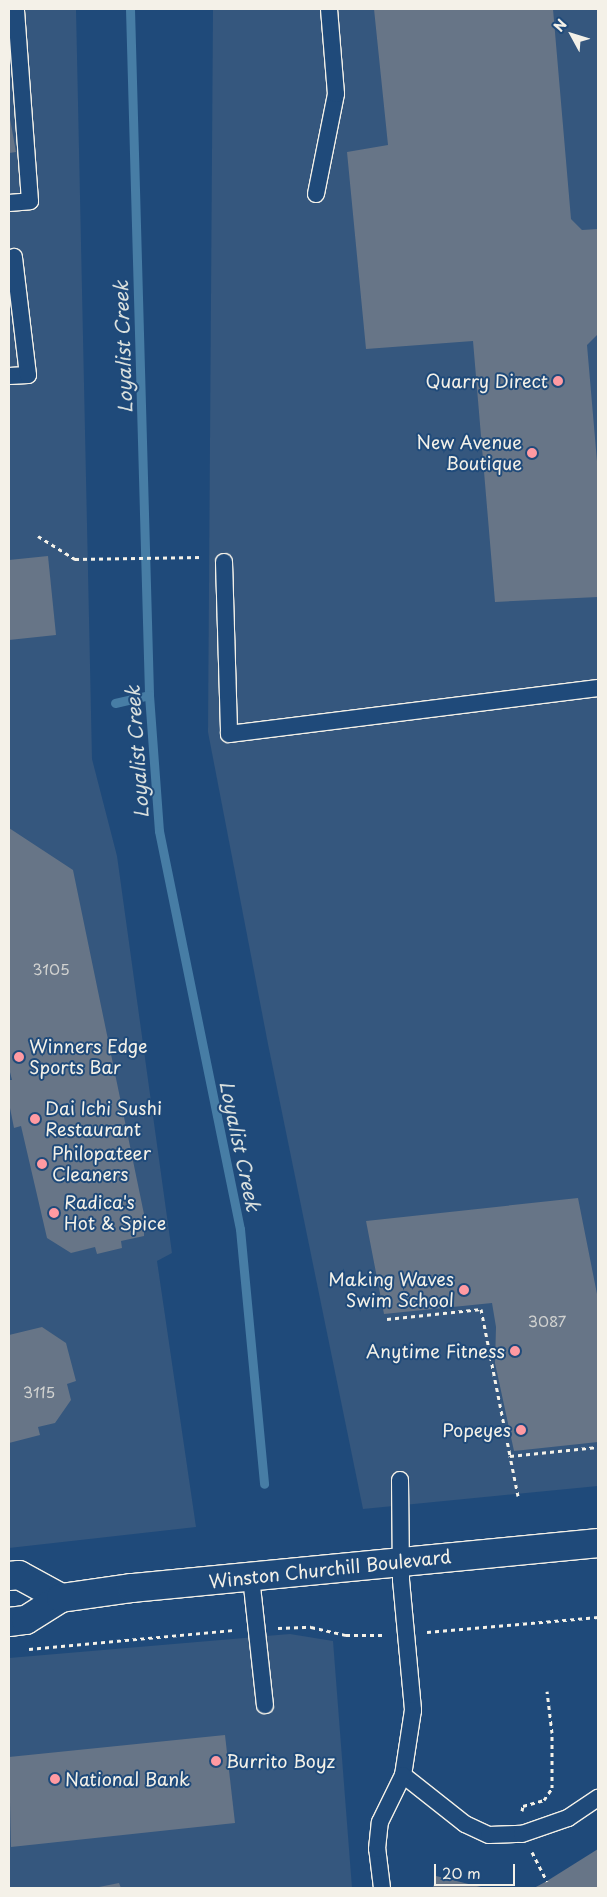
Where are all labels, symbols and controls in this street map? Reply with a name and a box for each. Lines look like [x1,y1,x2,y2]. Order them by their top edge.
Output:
north arrow [547,10,597,60]
text: N [548,14,572,36]
water label: Loyalist Creek [109,280,137,414]
place label: Quarry Direct [425,370,548,392]
marker: Quarry Direct [552,375,564,387]
place label: New Avenue Boutique [417,432,522,474]
marker: New Avenue Boutique [526,447,538,459]
water label: Loyalist Creek [121,685,153,819]
house number: 3105 [32,960,70,978]
place label: Winners Edge Sports Bar [29,1036,148,1078]
marker: Winners Edge Sports Bar [13,1051,25,1063]
water label: Loyalist Creek [215,1078,265,1214]
place label: Dai Ichi Sushi Restaurant [45,1098,163,1140]
marker: Dai Ichi Sushi Restaurant [29,1113,41,1125]
place label: Philopateer Cleaners [52,1143,151,1186]
marker: Philopateer Cleaners [36,1158,48,1170]
place label: Radica's Hot & Spice [64,1192,167,1234]
marker: Radica's Hot & Spice [48,1207,60,1219]
place label: Making Waves Swim School [328,1269,454,1312]
marker: Making Waves Swim School [458,1284,470,1296]
house number: 3087 [528,1312,566,1330]
place label: Anytime Fitness [366,1340,505,1362]
marker: Anytime Fitness [509,1345,521,1357]
house number: 3115 [23,1383,55,1401]
place label: Popeyes [442,1419,511,1441]
marker: Popeyes [515,1424,527,1436]
street label: Winston Churchill Boulevard [207,1545,453,1593]
place label: Burrito Boyz [226,1750,336,1772]
marker: Burrito Boyz [210,1755,222,1767]
place label: National Bank [65,1768,190,1790]
marker: National Bank [49,1773,61,1785]
scale bar [437,1854,518,1886]
text: 20 m [442,1861,481,1884]

